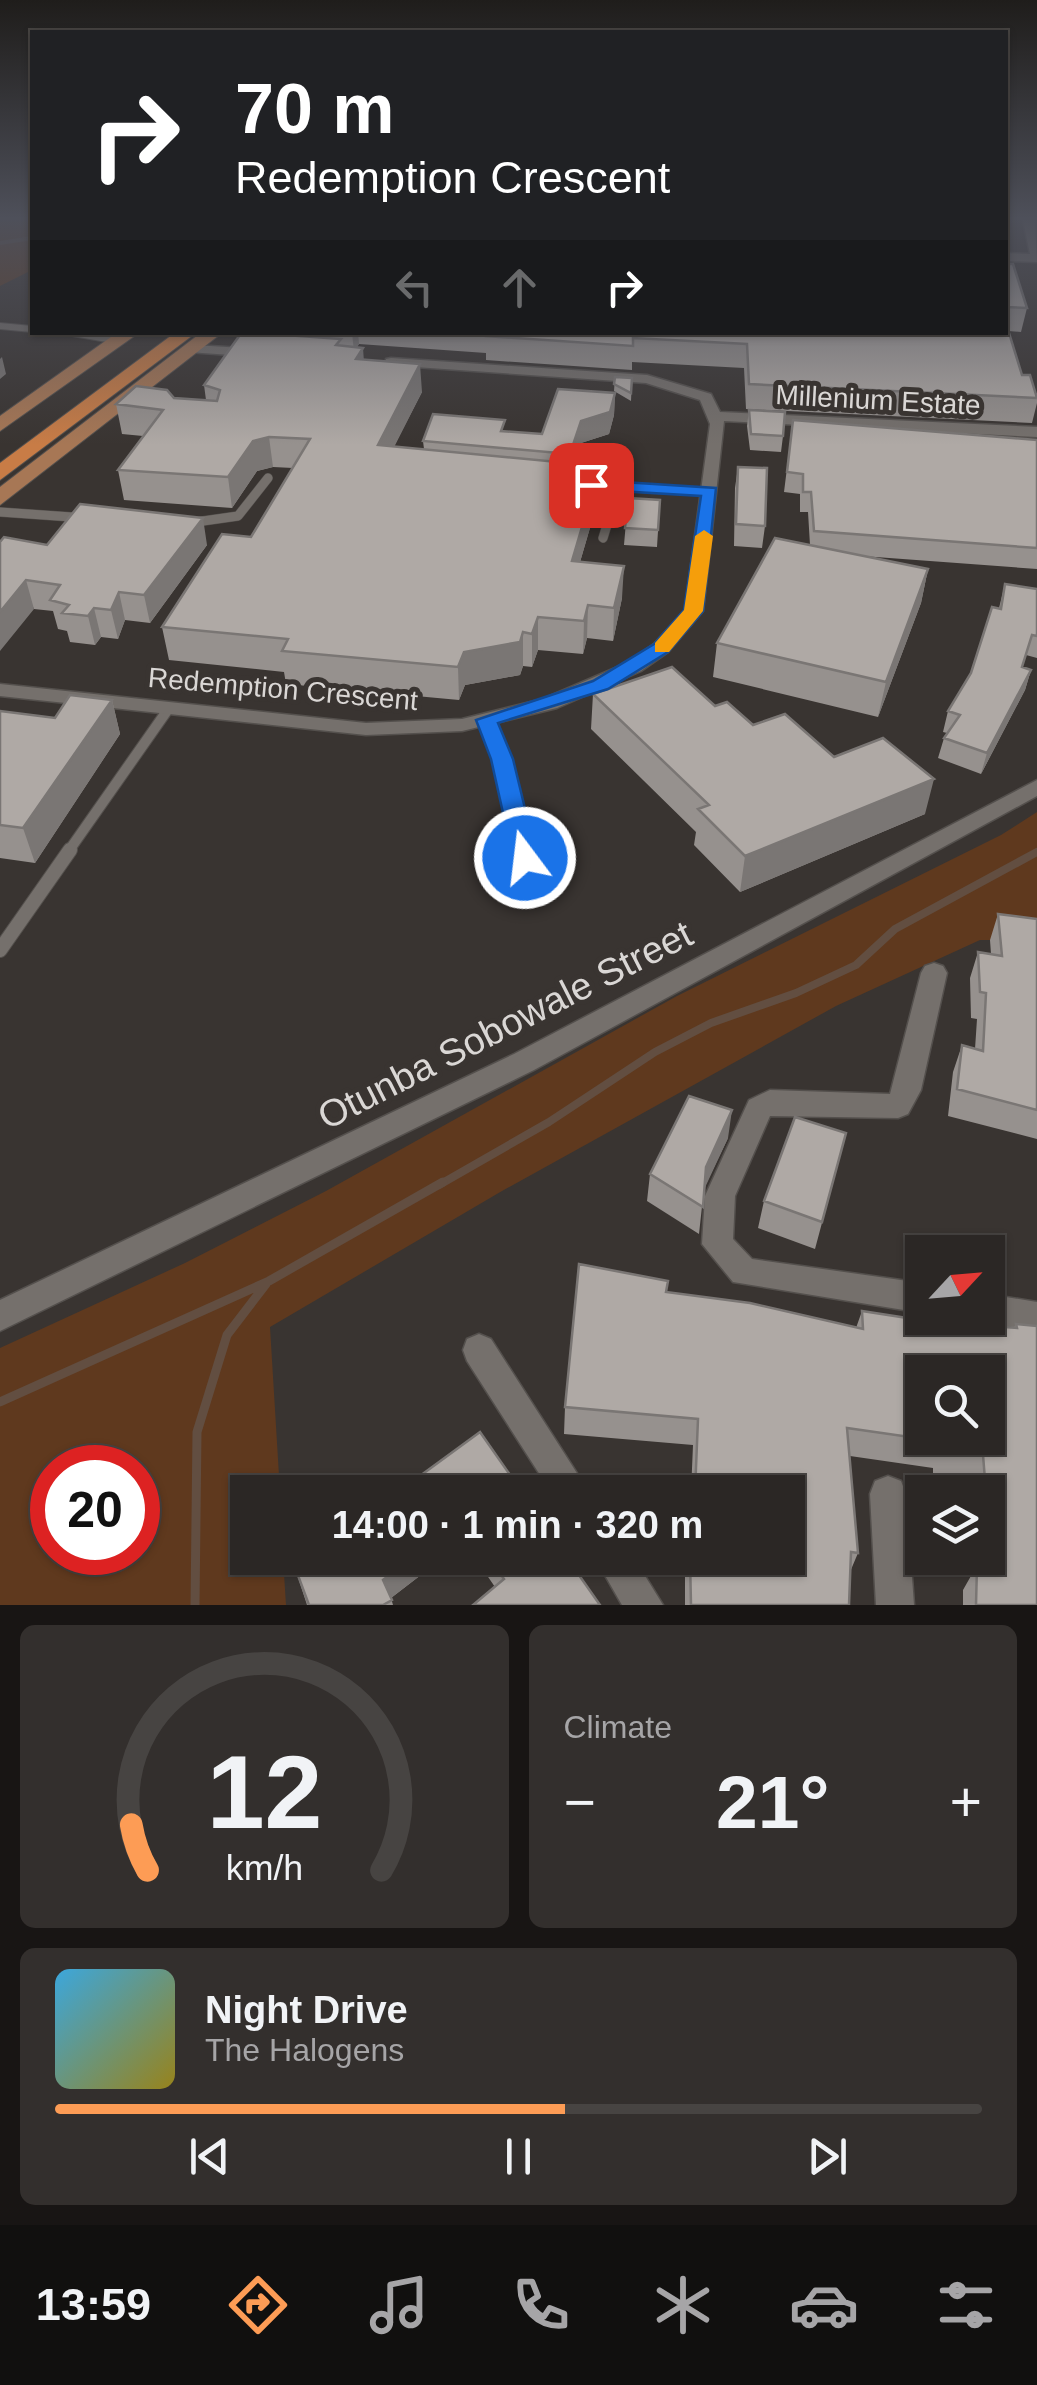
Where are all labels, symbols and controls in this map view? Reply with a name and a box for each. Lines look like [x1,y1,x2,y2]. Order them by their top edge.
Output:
icon: right [70,70,200,200]
text: 70 m [235,70,395,148]
text: Redemption Crescent [235,152,670,203]
icon: left [387,260,442,315]
icon: ahead [492,260,547,315]
icon: right [597,260,652,315]
street label: Millenium Estate [775,379,981,421]
pin [549,443,634,528]
icon: arrive [564,458,619,513]
street label: Redemption Crescent [147,662,419,716]
position arrow [473,806,577,910]
street label: Otunba Sobowale Street [311,912,699,1138]
north arrow [905,1235,1005,1335]
map controls [905,1235,1005,1575]
button: search [905,1355,1005,1455]
speed limit sign: 20 [30,1445,160,1575]
button: layers [905,1475,1005,1575]
text: 14:00 · 1 min · 320 m [332,1504,703,1546]
text: Climate [564,1709,672,1745]
text: 12 [206,1734,322,1850]
text: 21° [716,1760,829,1844]
text: − [564,1771,596,1833]
text: + [950,1771,982,1833]
text: km/h [226,1848,303,1888]
text: Night Drive [205,1989,408,2031]
text: The Halogens [205,2032,404,2068]
icon: previous [182,2129,237,2184]
icon: pause [491,2129,546,2184]
icon: next [800,2129,855,2184]
icon: directions [223,2270,293,2340]
icon: music [364,2270,434,2340]
icon: phone [506,2270,576,2340]
icon: climate [648,2270,718,2340]
icon: car [789,2270,859,2340]
icon: filters [931,2270,1001,2340]
text: 13:59 [36,2279,151,2330]

